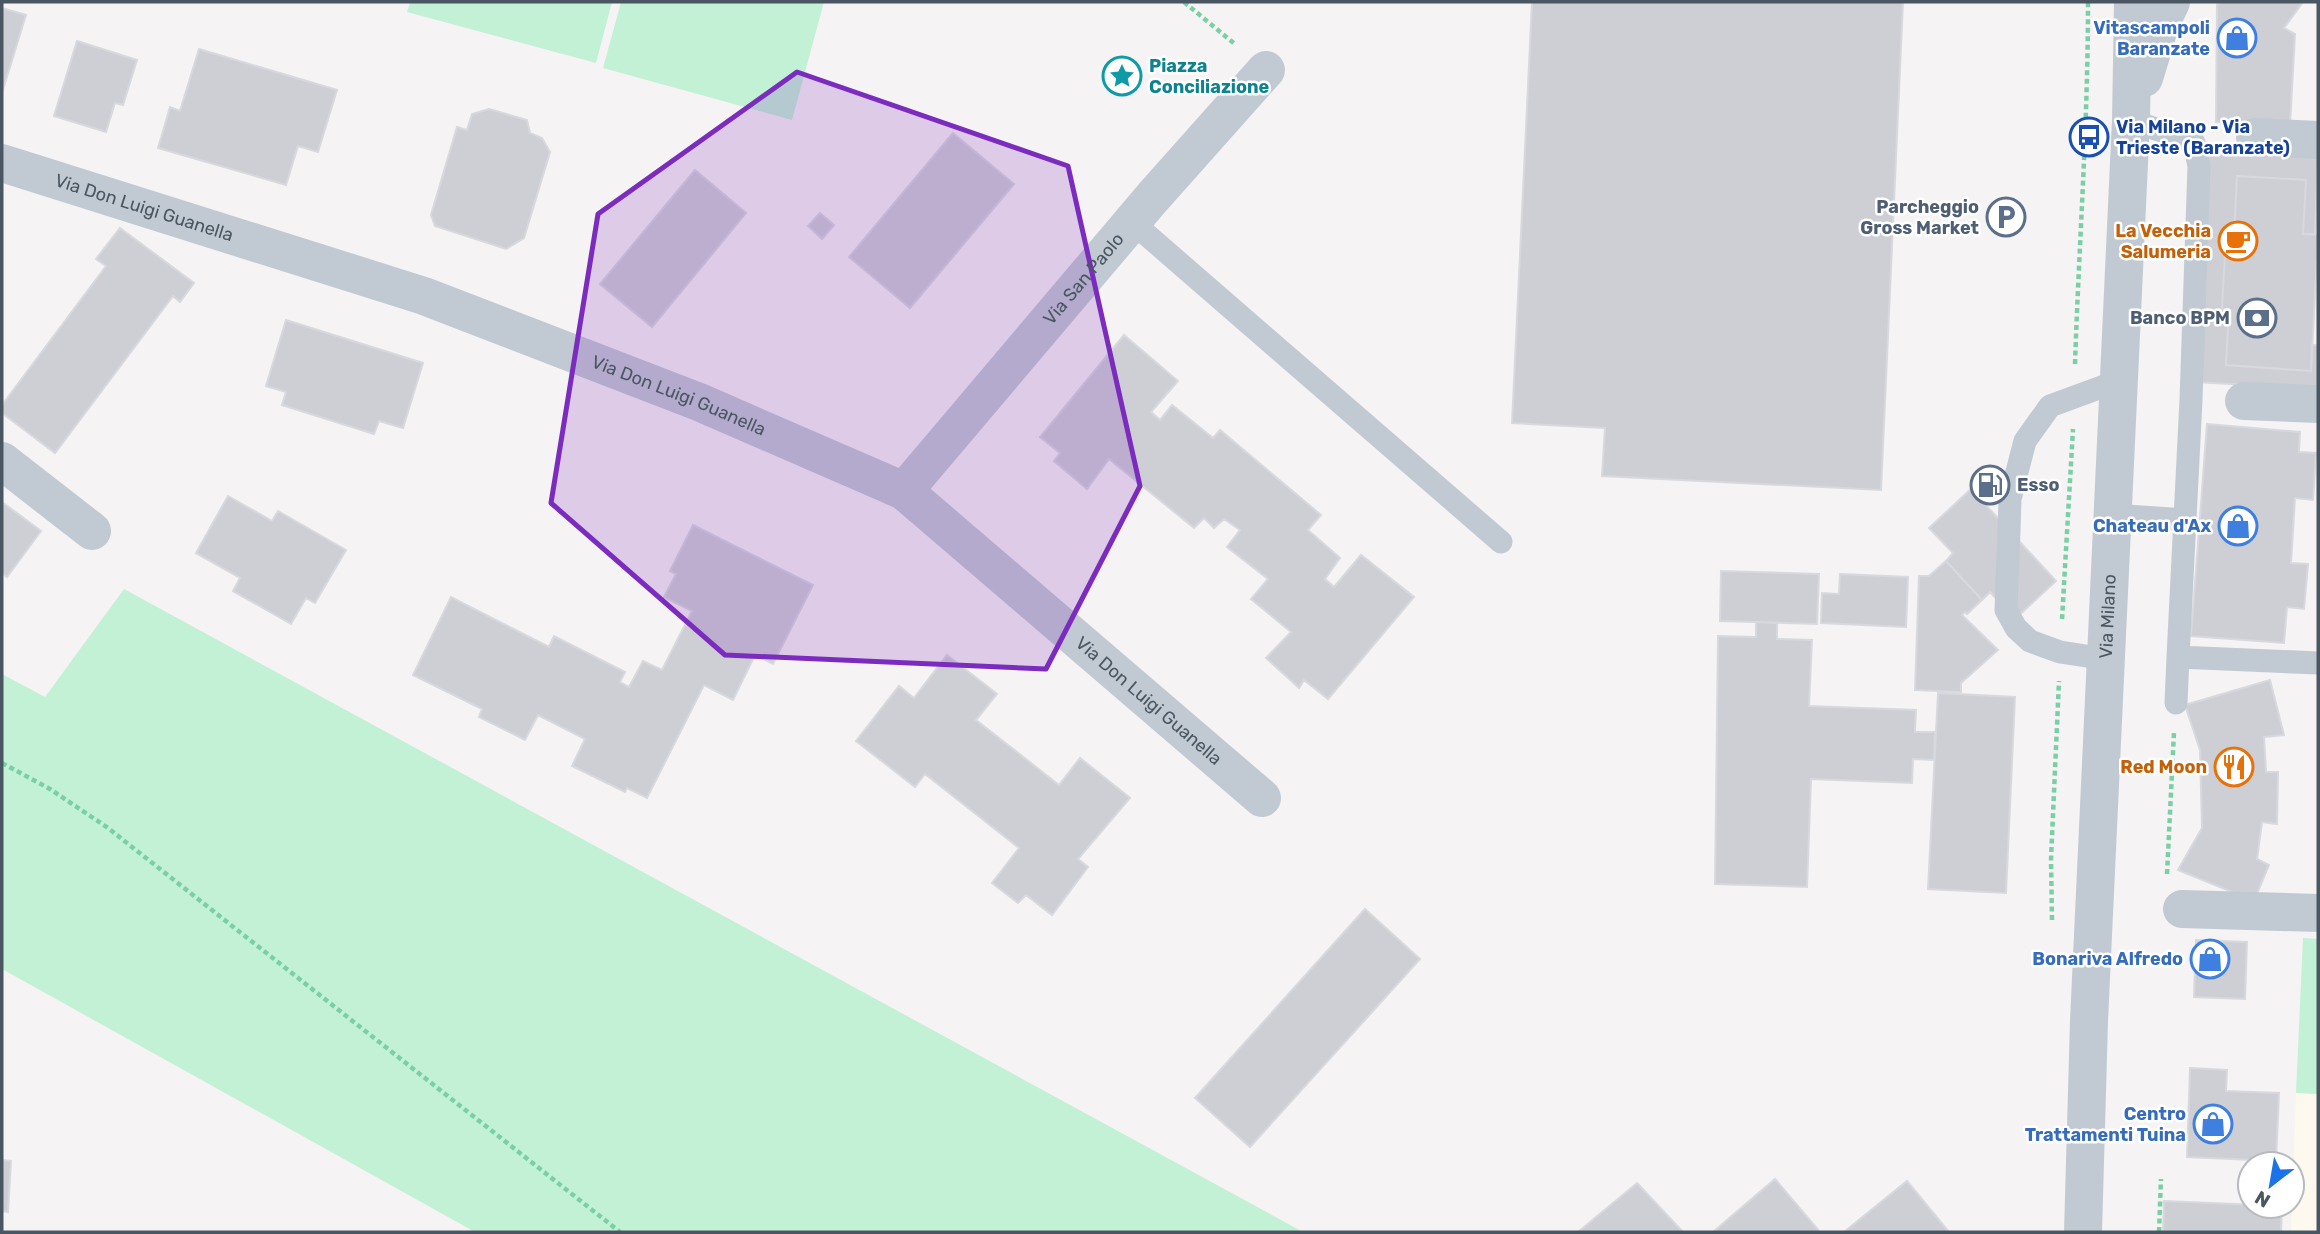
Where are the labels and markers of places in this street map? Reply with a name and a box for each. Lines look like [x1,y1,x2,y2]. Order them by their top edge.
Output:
place label: Vitascampoli Baranzate [2093,17,2210,60]
shop icon: Vitascampoli Baranzate [2216,17,2258,59]
place icon: Piazza Conciliazione [1101,55,1143,97]
place label: Piazza Conciliazione [1149,55,1270,98]
bus stop icon: Via Milano - Via Trieste (Baranzate) [2068,116,2110,158]
place label: Via Milano - Via Trieste (Baranzate) [2116,116,2290,159]
place label: Parcheggio Gross Market [1860,196,1979,239]
parking icon: Parcheggio Gross Market [1985,196,2027,238]
place label: La Vecchia Salumeria [2115,220,2211,263]
cafe icon: La Vecchia Salumeria [2217,220,2259,262]
bank icon: Banco BPM [2236,297,2278,339]
place label: Banco BPM [2130,307,2230,329]
fuel station icon: Esso [1969,464,2011,506]
place label: Esso [2017,474,2059,496]
shop icon: Chateau d'Ax [2217,505,2259,547]
place label: Chateau d'Ax [2093,515,2211,537]
restaurant icon: Red Moon [2213,746,2255,788]
place label: Red Moon [2120,756,2207,778]
shop icon: Bonariva Alfredo [2189,938,2231,980]
place label: Bonariva Alfredo [2032,948,2183,970]
place label: Centro Trattamenti Tuina [2025,1103,2186,1146]
shop icon: Centro Trattamenti Tuina [2192,1103,2234,1145]

